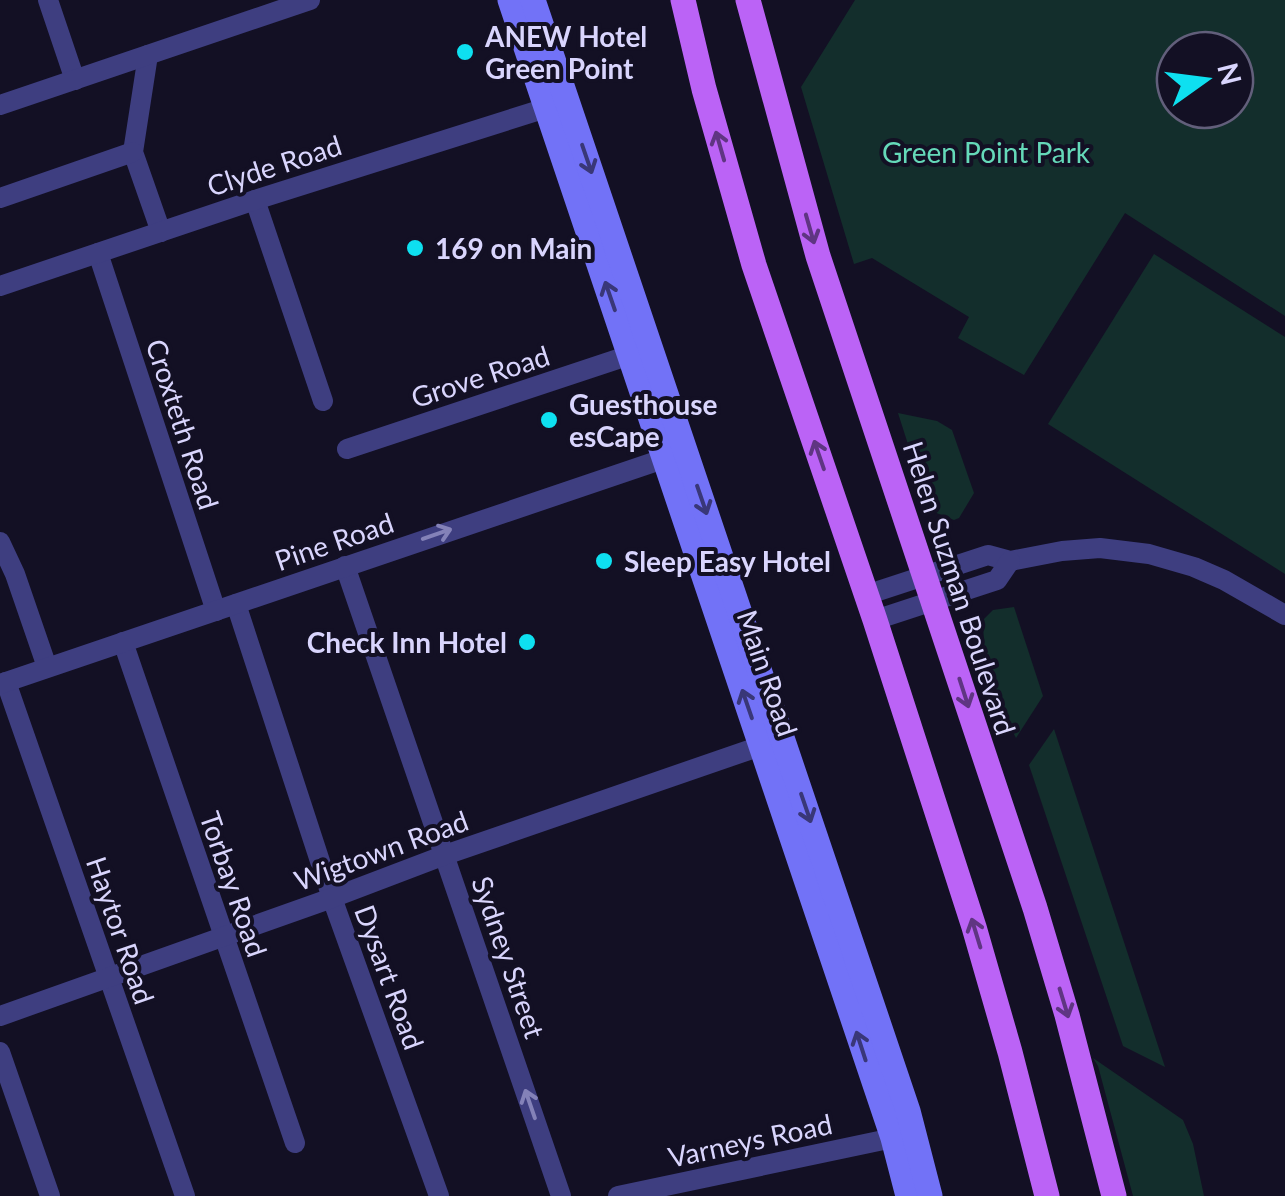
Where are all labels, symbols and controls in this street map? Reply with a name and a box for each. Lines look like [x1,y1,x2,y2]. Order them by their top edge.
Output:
place label: ANEW Hotel Green Point [484,19,647,85]
north arrow [1155,30,1255,130]
marker: ANEW Hotel Green Point [454,41,476,63]
text: N [1211,59,1249,88]
street label: Clyde Road [203,127,345,203]
one-way arrow [710,131,728,162]
park label: Green Point Park [882,135,1091,169]
one-way arrow [579,142,597,174]
one-way arrow [802,213,821,244]
place label: 169 on Main [435,231,592,265]
marker: 169 on Main [404,237,426,259]
one-way arrow [600,282,618,313]
street label: Croxteth Road [139,335,227,513]
street label: Grove Road [407,338,553,414]
place label: Guesthouse esCape [569,387,718,453]
marker: Guesthouse esCape [538,409,560,431]
street label: Helen Suzman Boulevard [896,437,1024,739]
one-way arrow [808,440,826,472]
one-way arrow [695,483,713,515]
street label: Pine Road [270,505,398,577]
one-way arrow [421,524,453,542]
place label: Sleep Easy Hotel [624,544,831,578]
marker: Sleep Easy Hotel [593,550,615,572]
street label: Main Road [731,605,805,741]
place label: Check Inn Hotel [307,625,507,659]
marker: Check Inn Hotel [516,631,538,653]
one-way arrow [956,677,974,709]
one-way arrow [737,689,755,720]
one-way arrow [798,791,816,823]
street label: Wigtown Road [289,803,473,897]
street label: Torbay Road [193,807,275,961]
street label: Haytor Road [80,852,162,1008]
street label: Sydney Street [465,872,553,1042]
street label: Dysart Road [348,900,432,1054]
one-way arrow [966,918,984,949]
one-way arrow [1056,986,1074,1018]
one-way arrow [850,1030,868,1062]
one-way arrow [520,1089,538,1120]
street label: Varneys Road [665,1106,835,1174]

